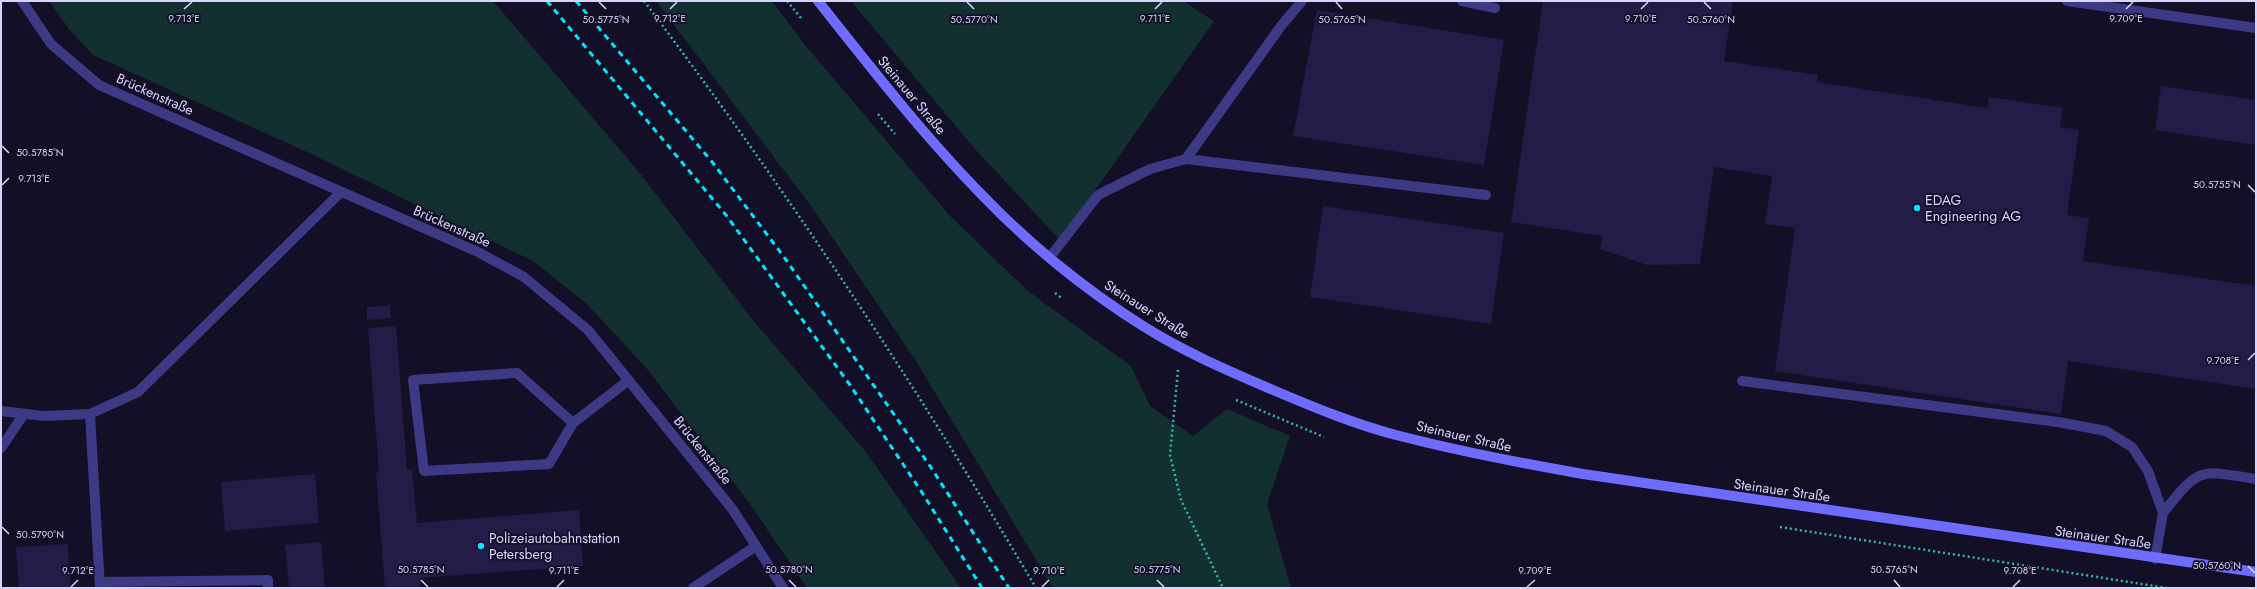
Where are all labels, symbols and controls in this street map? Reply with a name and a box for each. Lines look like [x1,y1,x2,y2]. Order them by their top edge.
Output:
text: 9.713°E [168,11,200,26]
text: 9.712°E [654,11,686,26]
text: 9.711°E [1140,11,1170,26]
text: 9.710°E [1625,11,1657,26]
text: 9.709°E [2109,11,2143,26]
text: 50.5775°N [583,12,629,27]
text: 50.5770°N [950,12,998,27]
text: 50.5765°N [1318,12,1366,27]
text: 50.5760°N [1687,12,1735,27]
street label: Steinauer Straße [873,51,951,139]
street label: Brückenstraße [113,68,197,120]
text: 50.5785°N [16,145,64,160]
text: 9.713°E [18,171,50,186]
text: 50.5755°N [2193,177,2241,192]
place label: EDAG Engineering AG [1925,190,2021,226]
street label: Brückenstraße [410,200,494,252]
marker: EDAG Engineering AG [1912,203,1922,213]
street label: Steinauer Straße [1100,275,1194,343]
text: 9.708°E [2206,353,2240,368]
street label: Brückenstraße [669,412,737,488]
street label: Steinauer Straße [1414,415,1514,457]
street label: Steinauer Straße [1732,473,1832,507]
street label: Steinauer Straße [2053,520,2153,554]
text: 50.5790°N [16,527,64,542]
place label: Polizeiautobahnstation Petersberg [489,528,620,564]
marker: Polizeiautobahnstation Petersberg [476,541,486,551]
text: 50.5760°N [2193,558,2241,573]
text: 50.5785°N [397,562,445,577]
text: 50.5780°N [765,562,813,577]
text: 50.5775°N [1134,562,1180,577]
text: 50.5765°N [1870,562,1918,577]
text: 9.712°E [62,563,94,578]
text: 9.711°E [549,563,579,578]
text: 9.710°E [1033,563,1065,578]
text: 9.709°E [1518,563,1552,578]
text: 9.708°E [2003,563,2037,578]

